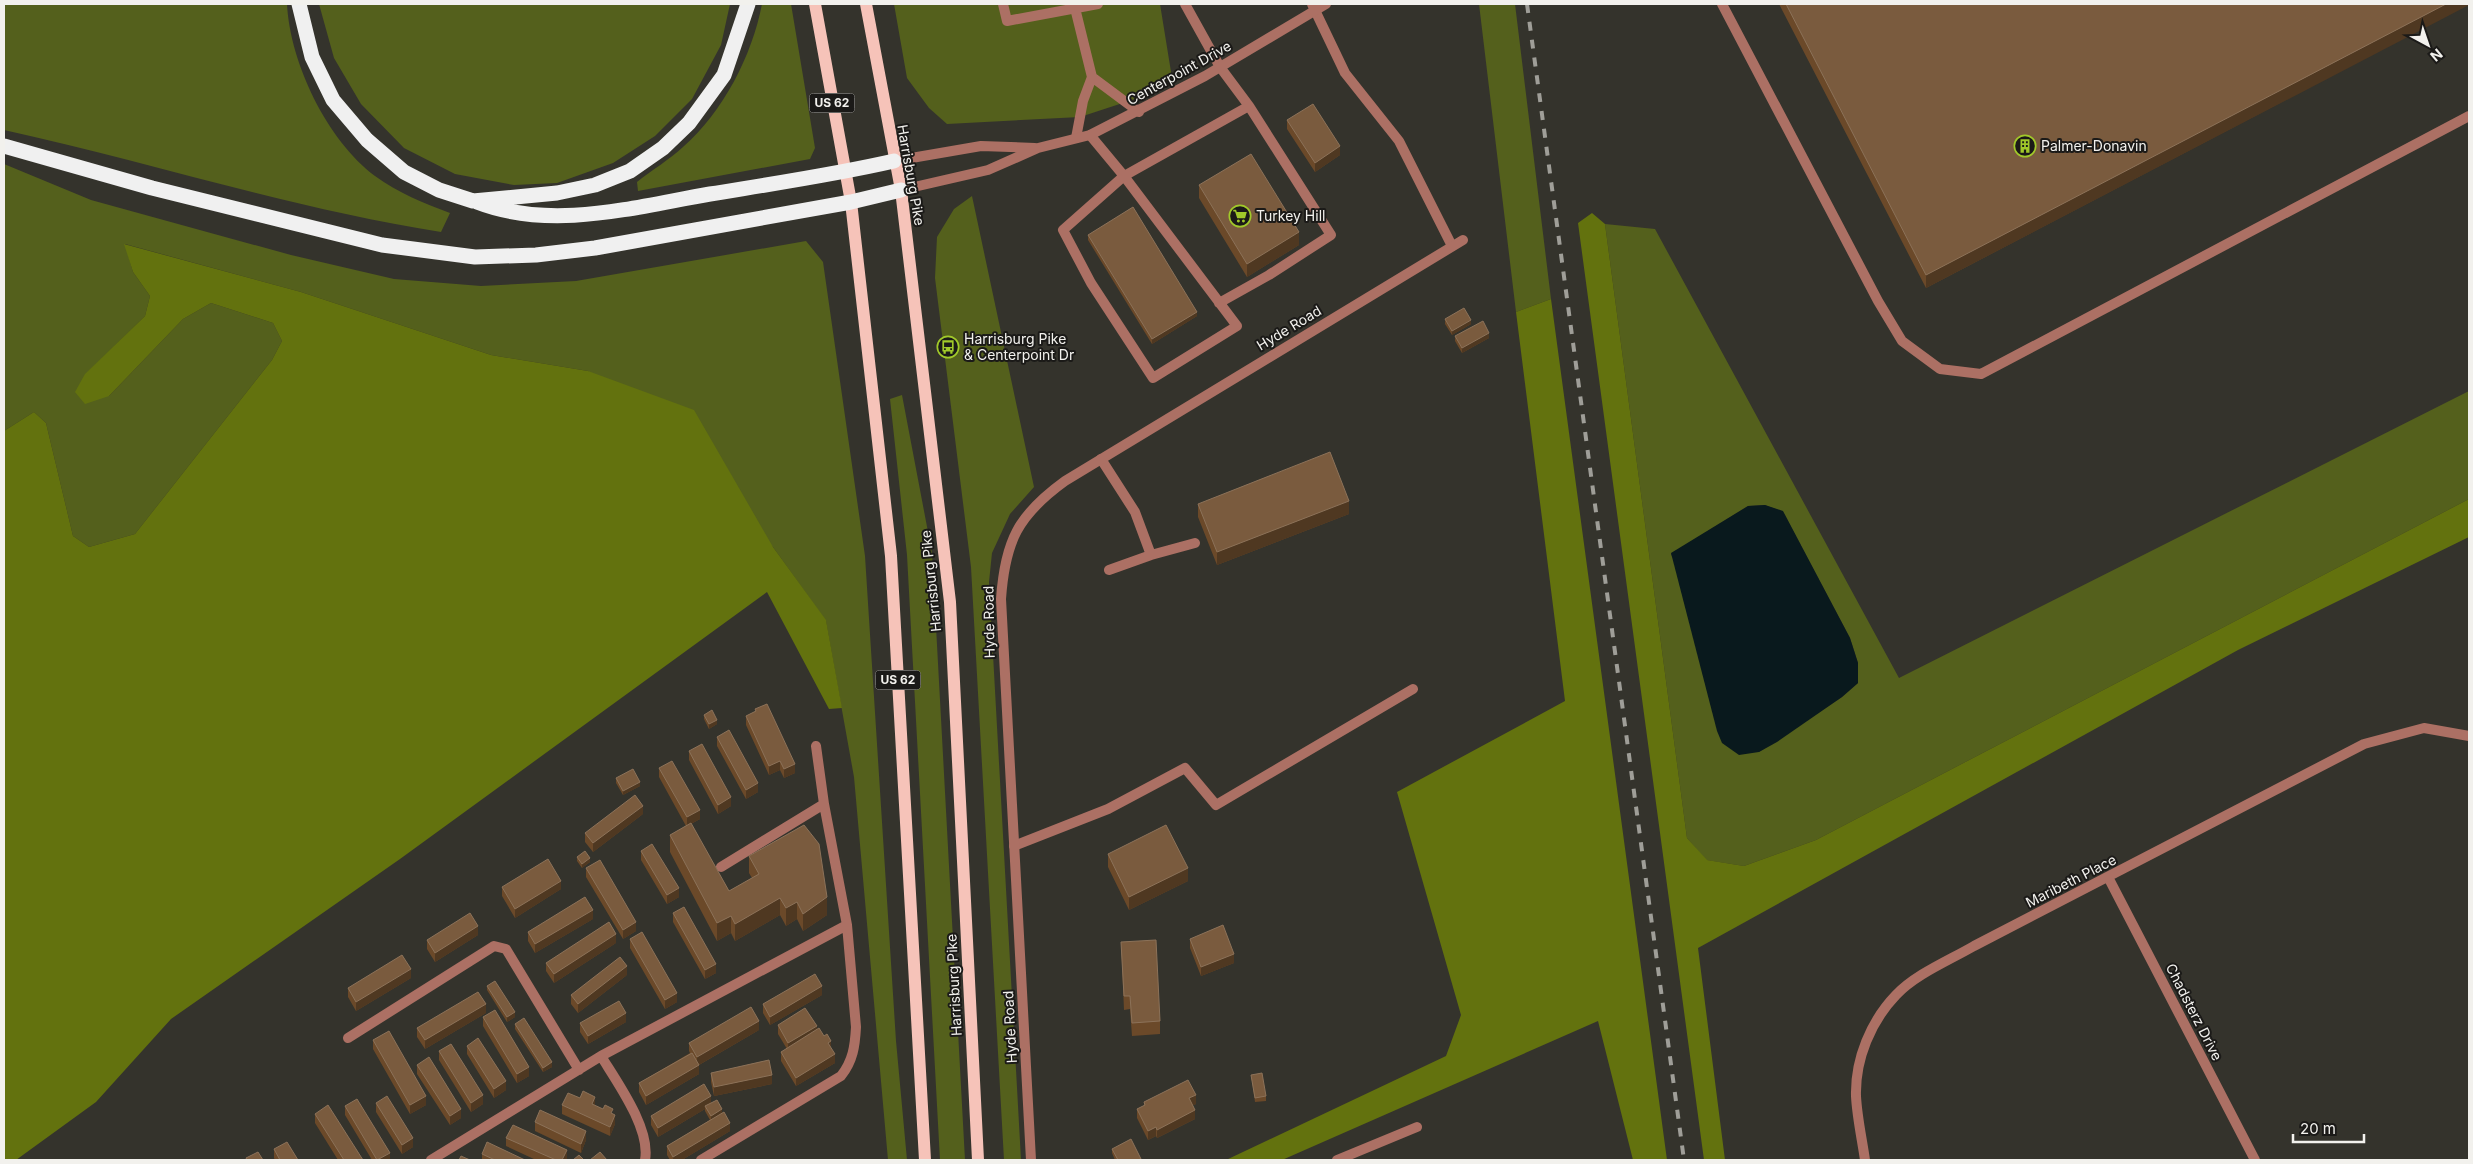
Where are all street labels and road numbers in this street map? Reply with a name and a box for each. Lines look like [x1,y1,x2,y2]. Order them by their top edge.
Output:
street label: Centerpoint Drive [1124,37,1234,108]
road number: US 62 [810,94,854,112]
street label: Harrisburg Pike [894,123,929,227]
street label: Hyde Road [1253,302,1324,354]
street label: Harrisburg Pike [917,529,944,633]
street label: Hyde Road [979,586,998,658]
road number: US 62 [876,670,920,690]
street label: Maribeth Place [2023,850,2119,911]
street label: Harrisburg Pike [942,933,965,1037]
street label: Chadsterz Drive [2163,960,2226,1063]
street label: Hyde Road [999,990,1020,1064]

